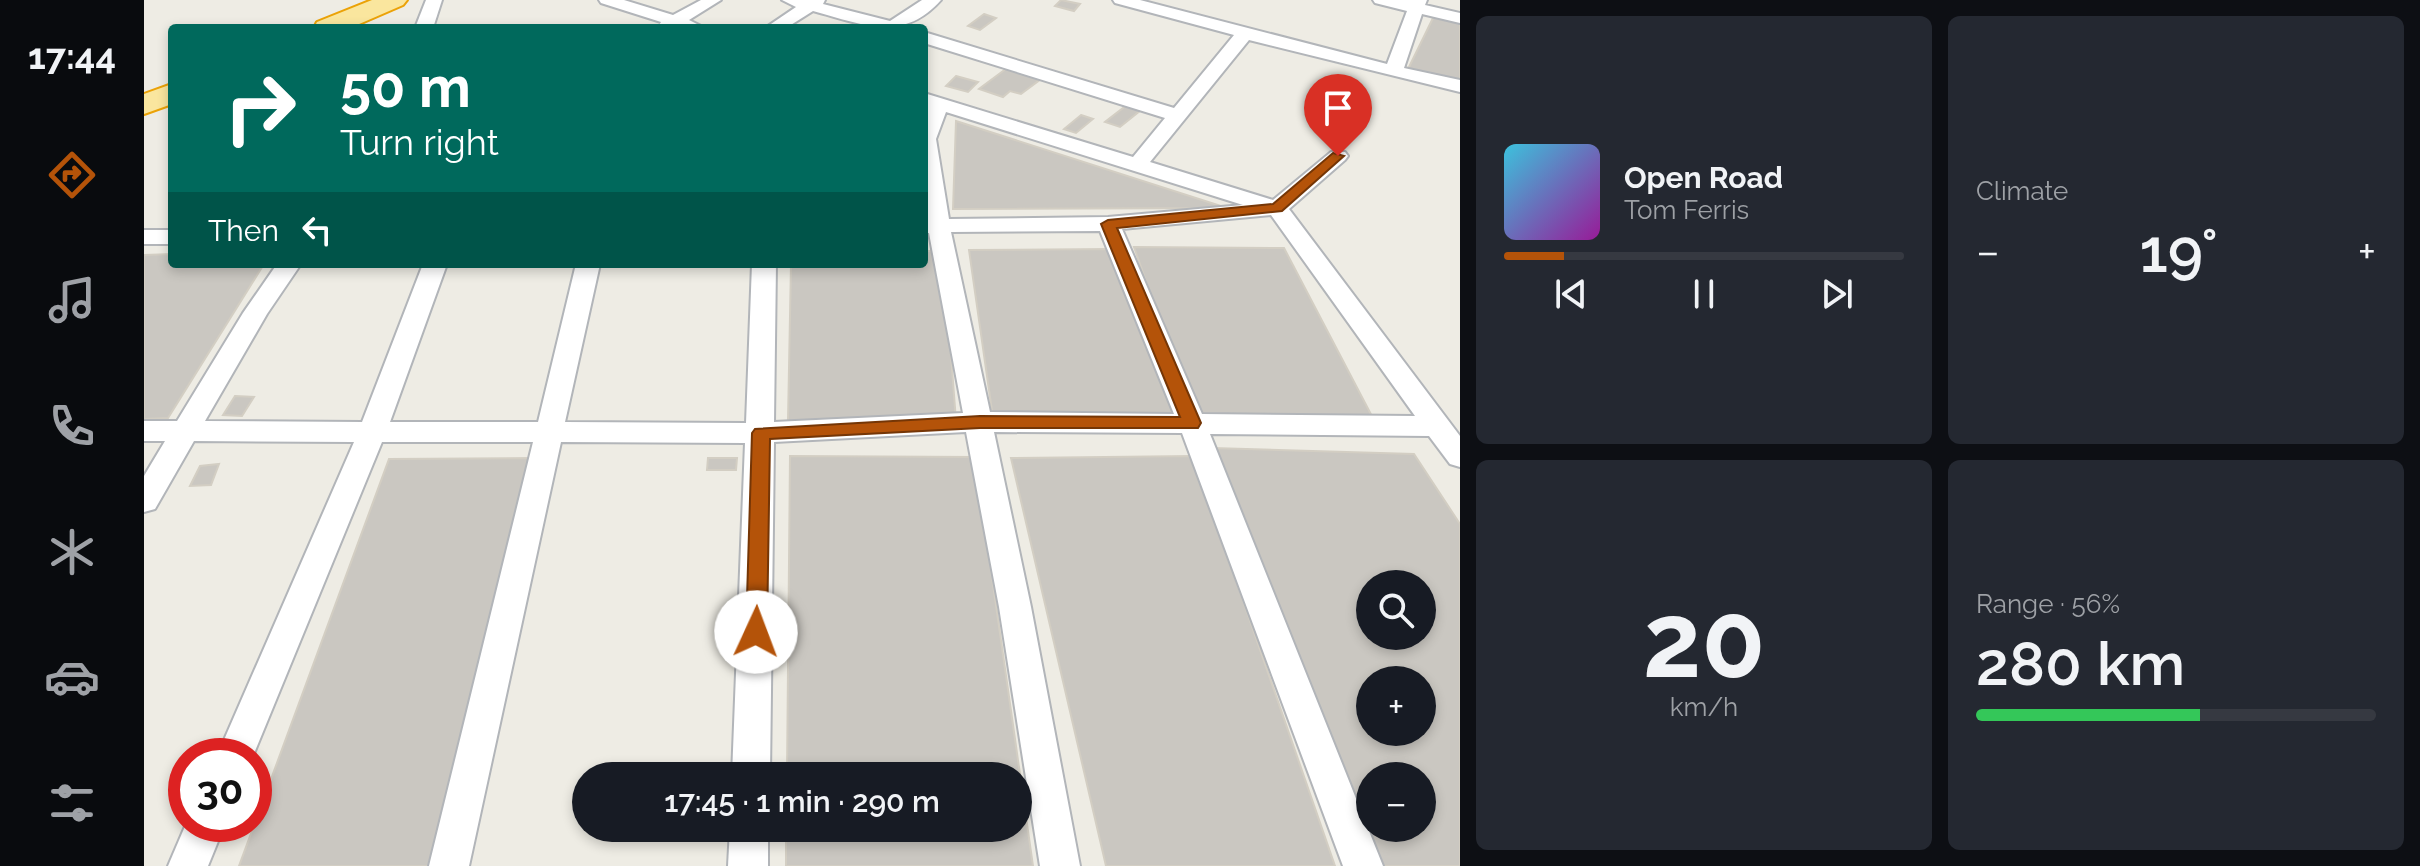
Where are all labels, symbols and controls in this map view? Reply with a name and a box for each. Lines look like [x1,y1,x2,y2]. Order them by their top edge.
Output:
text: 17:44 [28,35,116,77]
text: 50 m [340,54,471,120]
icon: right [208,56,312,160]
pin [1304,74,1372,156]
icon: arrive [1316,86,1360,130]
text: Turn right [340,121,499,163]
icon: directions [44,147,100,203]
text: Open Road [1624,160,1783,195]
text: Climate [1976,176,2068,206]
text: Tom Ferris [1624,195,1749,225]
icon: left [295,208,339,252]
text: Then [208,213,279,248]
text: 19° [2139,216,2218,286]
text: − [1976,226,2000,277]
text: + [2358,226,2376,277]
icon: music [44,272,100,328]
icon: previous [1549,272,1593,316]
icon: pause [1682,272,1726,316]
icon: next [1815,272,1859,316]
icon: phone [44,398,100,454]
icon: climate [44,524,100,580]
map controls [1356,570,1436,842]
button: search [1356,570,1436,650]
text: 20 [1643,579,1765,701]
text: Range · 56% [1976,589,2120,619]
position arrow [714,590,798,674]
text: 280 km [1976,629,2185,699]
icon: car [44,649,100,705]
button: + [1356,666,1436,746]
text: km/h [1670,692,1738,722]
speed limit sign: 30 [168,738,272,842]
button: − [1356,762,1436,842]
icon: filters [44,775,100,831]
text: 17:45 · 1 min · 290 m [664,784,940,819]

